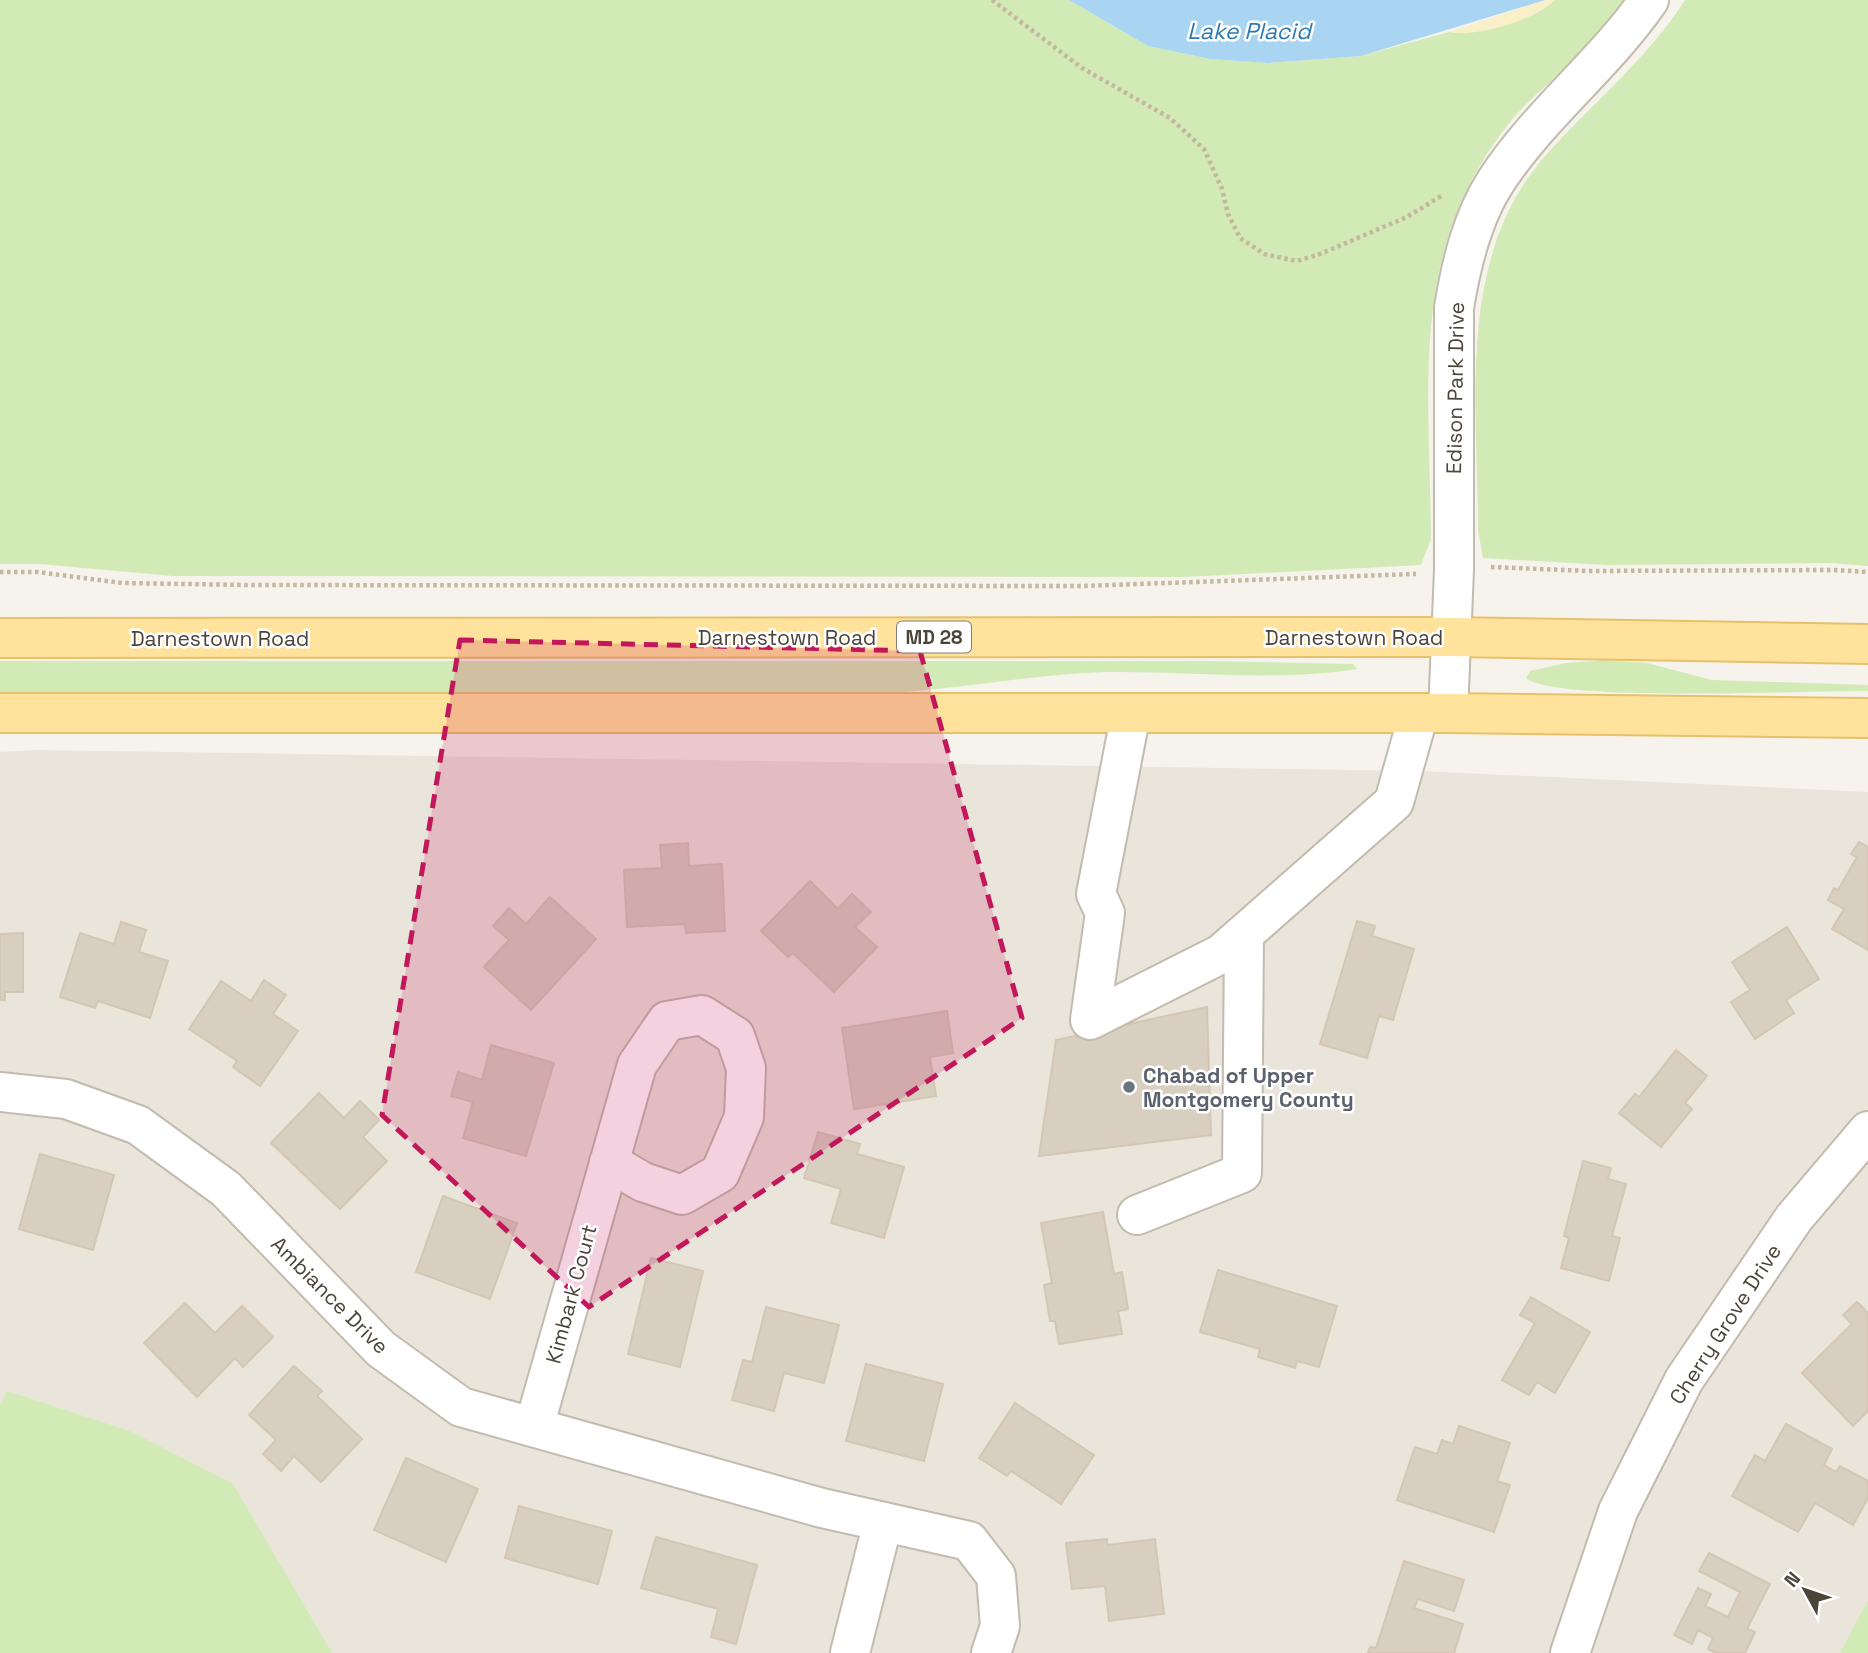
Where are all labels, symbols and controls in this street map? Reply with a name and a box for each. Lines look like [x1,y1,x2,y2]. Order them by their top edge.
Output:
water label: Lake Placid [1187,16,1313,46]
street label: Edison Park Drive [1440,302,1470,474]
road number: MD 28 [897,622,971,652]
street label: Darnestown Road [698,624,876,651]
street label: Darnestown Road [1265,624,1443,651]
street label: Darnestown Road [131,625,309,652]
place label: Chabad of Upper Montgomery County [1143,1062,1354,1113]
marker: Chabad of Upper Montgomery County [1121,1079,1137,1095]
street label: Kimbark Court [539,1221,603,1367]
street label: Ambiance Drive [265,1230,395,1360]
street label: Cherry Grove Drive [1663,1239,1787,1409]
north arrow [1770,1555,1840,1625]
text: N [1779,1566,1806,1592]

